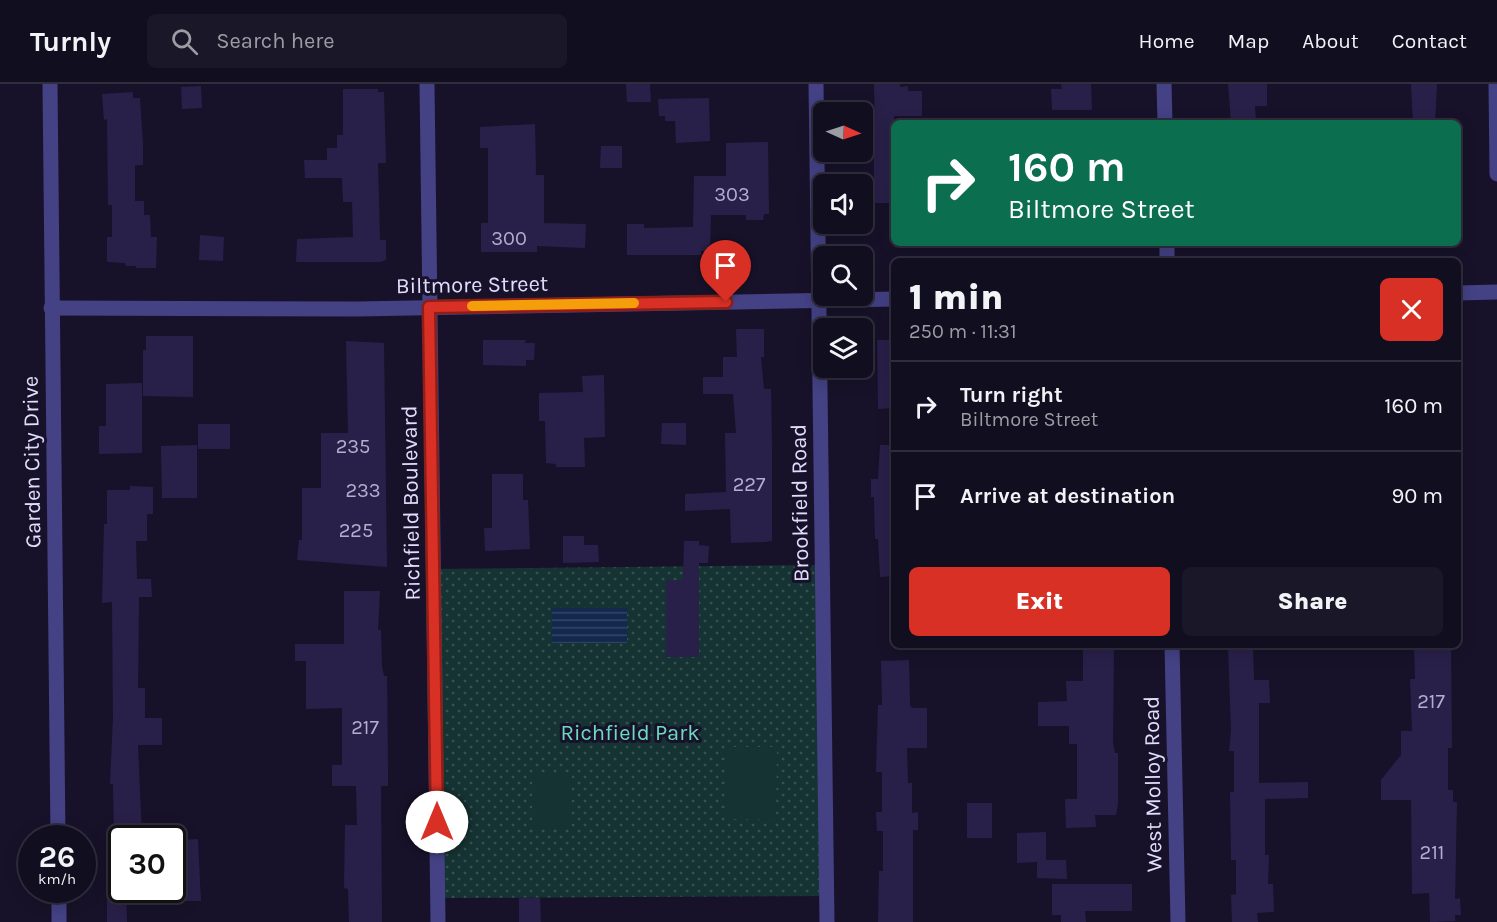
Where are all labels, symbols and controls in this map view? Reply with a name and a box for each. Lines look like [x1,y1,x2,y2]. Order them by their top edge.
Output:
search box [147,14,567,68]
text: Turnly [30,25,111,58]
icon: search [168,25,201,58]
text: Search here [216,28,335,54]
text: Home [1139,29,1195,53]
text: Map [1228,29,1269,53]
text: About [1302,29,1359,53]
text: Contact [1392,29,1467,53]
north arrow [813,102,873,162]
map controls [813,102,873,378]
text: 160 m [1008,142,1126,192]
icon: right [909,144,987,222]
button: sound [813,174,873,234]
house number: 303 [714,183,750,206]
text: Biltmore Street [1008,193,1195,225]
house number: 300 [491,227,527,250]
pin [700,240,751,302]
button: search [813,246,873,306]
icon: arrive [709,249,742,282]
street label: Biltmore Street [396,271,548,299]
text: 1 min [909,276,1003,318]
button: close [1380,278,1443,341]
button: layers [813,318,873,378]
text: 250 m · 11:31 [909,320,1017,343]
street label: Garden City Drive [17,376,47,548]
text: Turn right [960,382,1063,408]
icon: right [909,390,942,423]
text: 160 m [1384,393,1443,419]
street label: Richfield Boulevard [396,405,426,601]
text: Biltmore Street [960,408,1098,431]
street label: Brookfield Road [786,424,814,582]
house number: 235 [336,435,370,458]
house number: 227 [733,473,766,496]
house number: 233 [345,479,381,502]
icon: arrive [909,480,942,513]
text: Arrive at destination [960,483,1175,509]
text: 90 m [1391,483,1443,509]
house number: 225 [339,519,373,542]
button: Exit [909,567,1170,636]
button: Share [1182,567,1443,636]
house number: 217 [1417,690,1445,713]
street label: West Molloy Road [1138,696,1168,872]
house number: 217 [351,716,379,739]
park label: Richfield Park [560,720,700,746]
position arrow [405,790,469,854]
speed limit sign: 30 [108,825,186,903]
text: 26 [39,839,75,875]
house number: 211 [1420,841,1444,864]
text: km/h [38,870,76,888]

